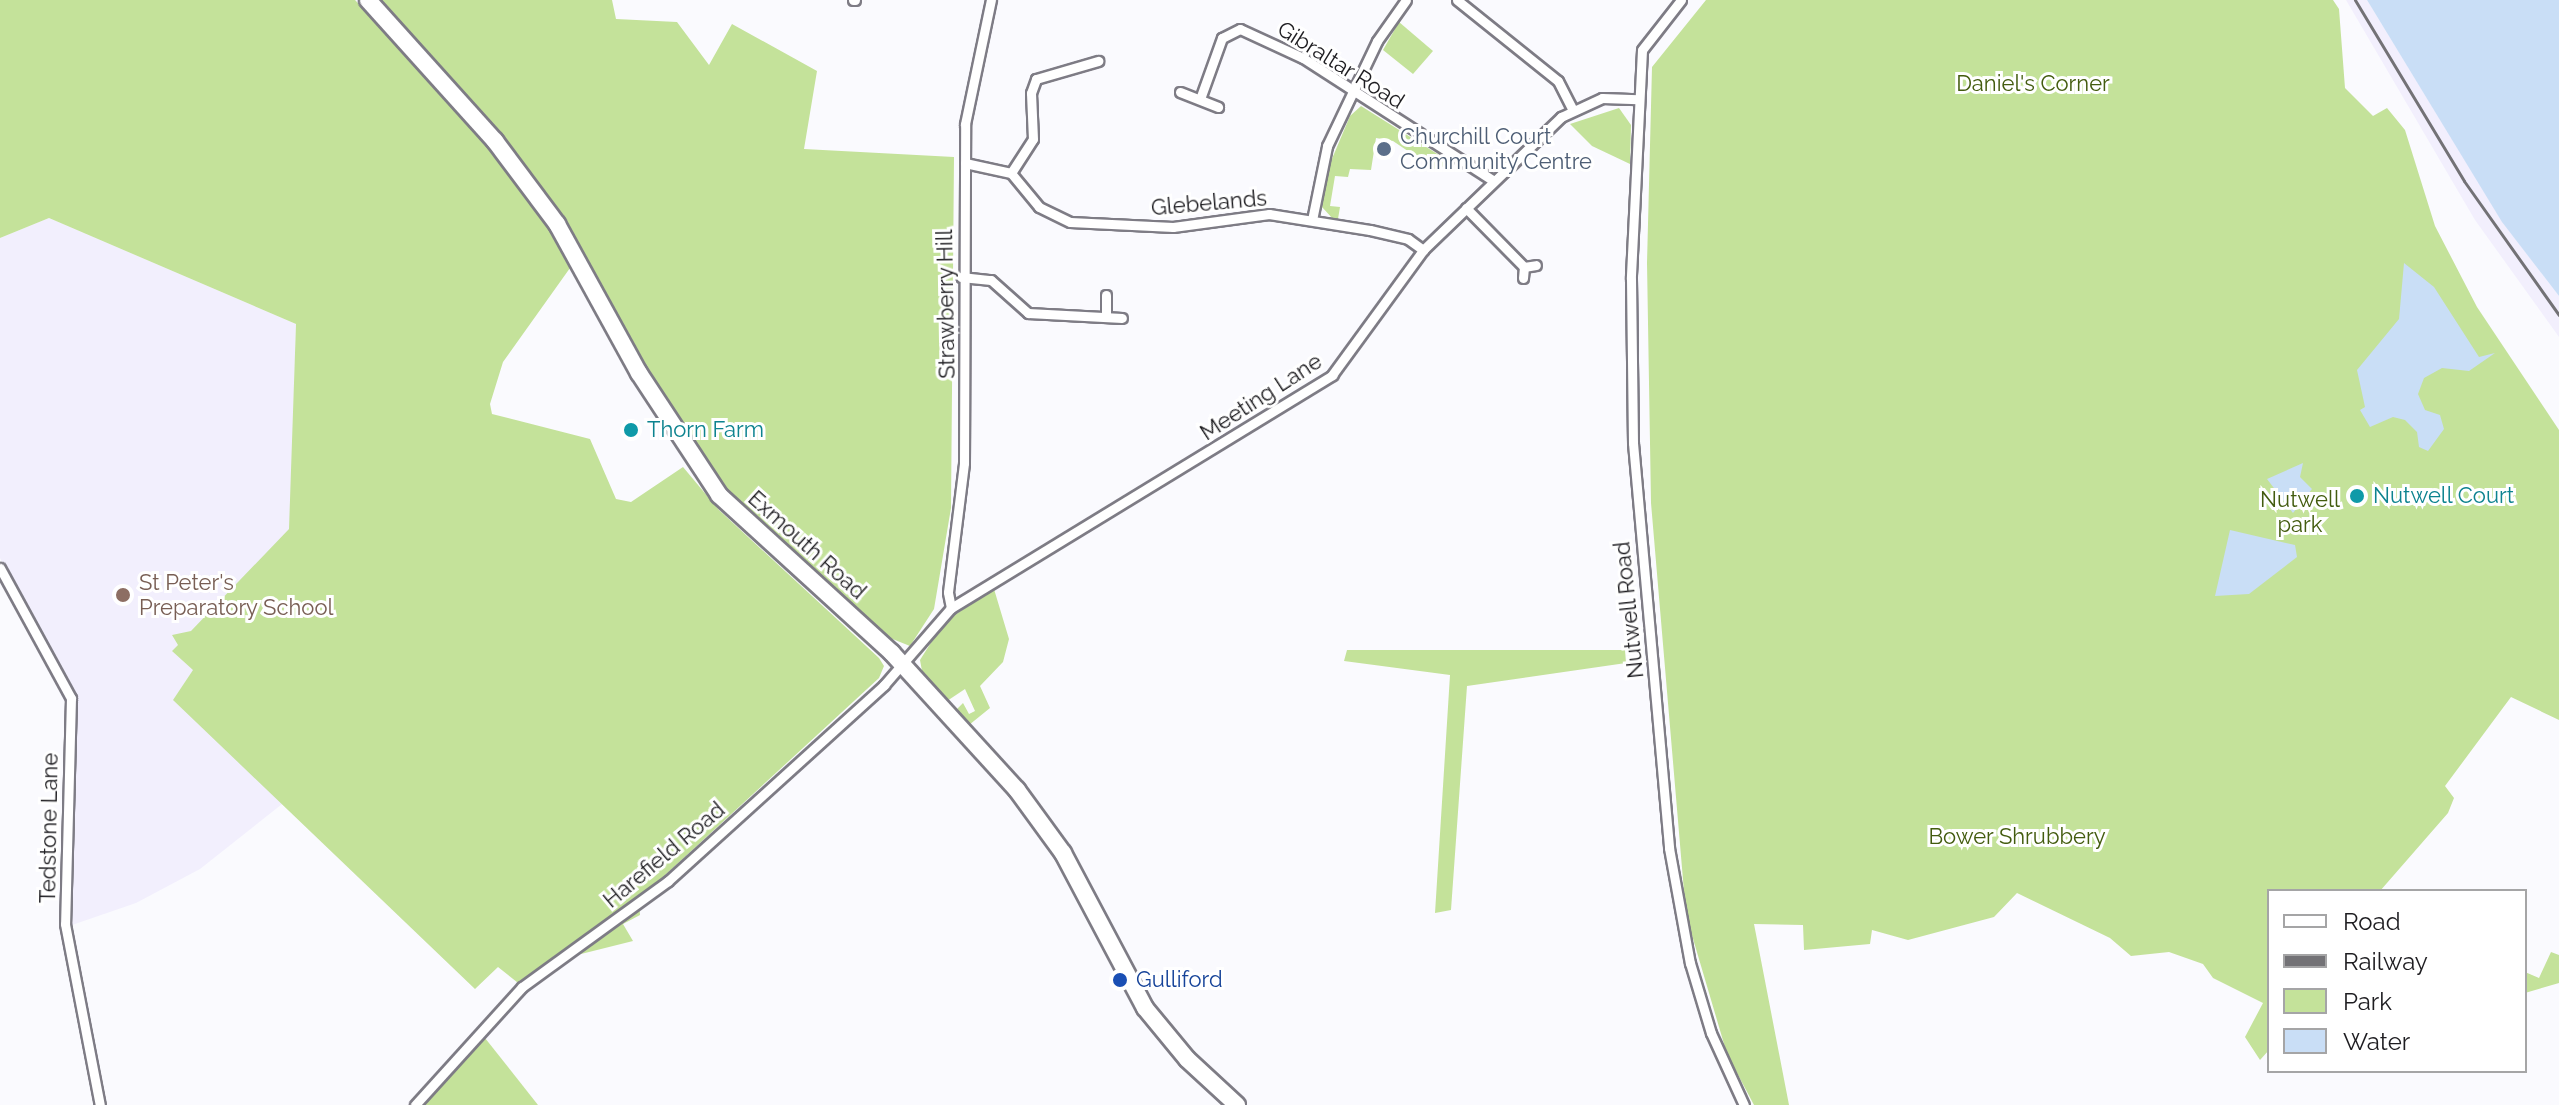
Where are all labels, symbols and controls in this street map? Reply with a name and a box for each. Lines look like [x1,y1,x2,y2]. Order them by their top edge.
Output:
street label: Gibraltar Road [1272,15,1410,115]
park label: Daniel's Corner [1956,71,2110,97]
place label: Churchill Court Community Centre [1400,123,1593,174]
marker: Churchill Court Community Centre [1375,140,1393,158]
street label: Glebelands [1150,185,1268,221]
street label: Strawberry Hill [931,229,961,379]
street label: Meeting Lane [1195,348,1327,446]
place label: Thorn Farm [647,417,764,443]
marker: Thorn Farm [622,421,640,439]
place label: Nutwell Court [2373,483,2515,509]
street label: Exmouth Road [743,485,871,605]
park label: Nutwell park [2260,486,2340,538]
marker: Nutwell Court [2348,487,2366,505]
street label: Nutwell Road [1609,540,1649,680]
place label: St Peter's Preparatory School [139,569,334,620]
marker: St Peter's Preparatory School [114,586,132,604]
street label: Tedstone Lane [34,753,64,903]
street label: Harefield Road [598,797,730,913]
park label: Bower Shrubbery [1928,824,2106,850]
legend [2267,889,2527,1073]
text: Road [2343,907,2401,936]
text: Railway [2343,947,2428,976]
place label: Gulliford [1136,967,1223,993]
marker: Gulliford [1111,971,1129,989]
text: Park [2343,987,2392,1016]
text: Water [2343,1027,2410,1056]

